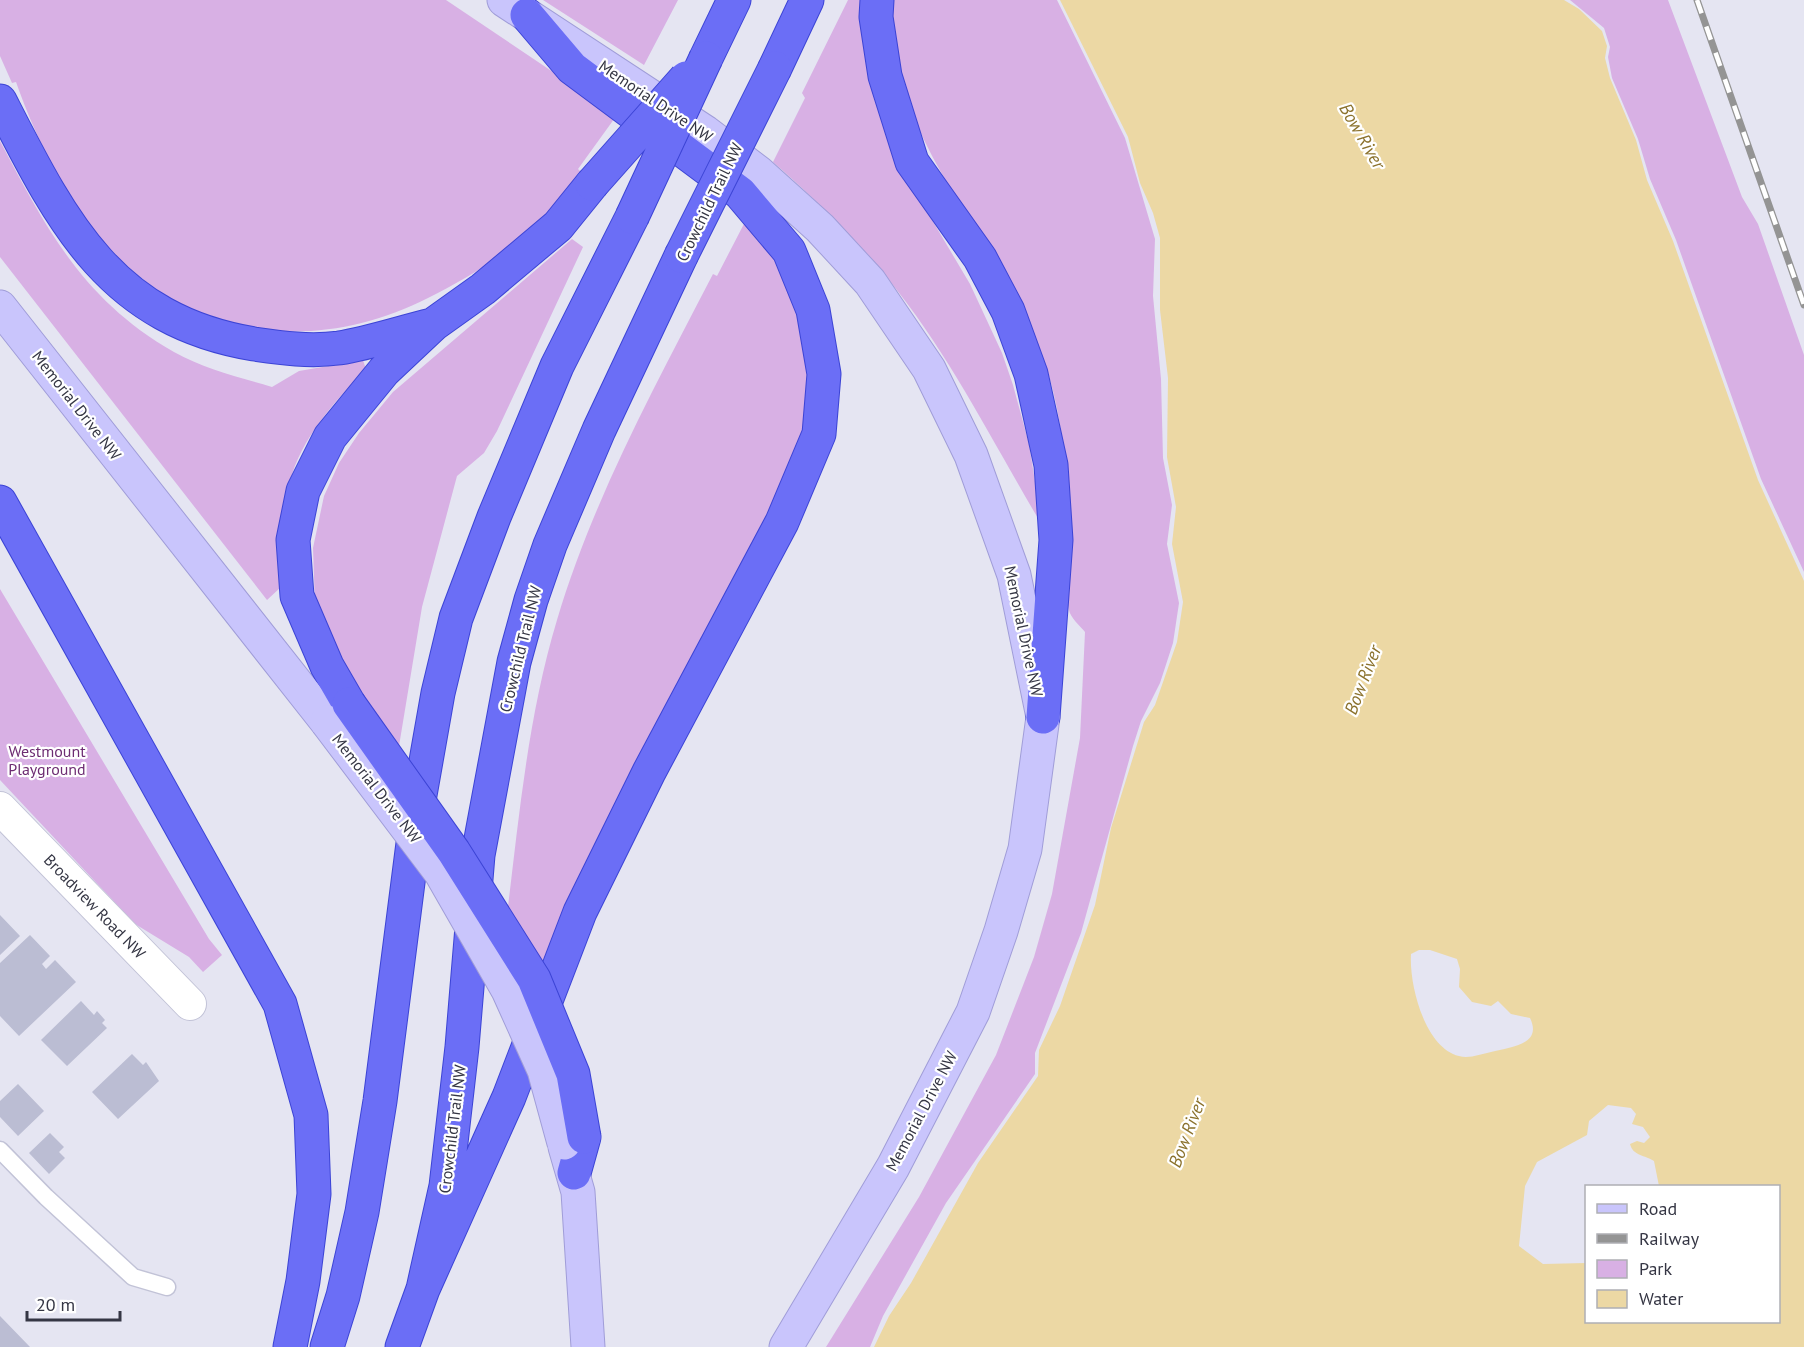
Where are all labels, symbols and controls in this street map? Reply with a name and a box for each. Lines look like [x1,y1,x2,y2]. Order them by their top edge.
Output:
street label: Memorial Drive NW [595,55,717,147]
water label: Bow River [1334,99,1391,174]
street label: Crowchild Trail NW [672,139,747,265]
street label: Memorial Drive NW [28,346,126,464]
street label: Memorial Drive NW [1000,564,1048,699]
street label: Crowchild Trail NW [495,583,546,714]
water label: Bow River [1339,641,1387,718]
street label: Memorial Drive NW [328,729,426,847]
park label: Westmount Playground [8,741,86,779]
street label: Broadview Road NW [40,850,151,963]
street label: Memorial Drive NW [881,1047,961,1174]
street label: Crowchild Trail NW [434,1063,470,1194]
water label: Bow River [1163,1094,1211,1171]
legend [1585,1185,1780,1323]
text: Road [1639,1197,1677,1220]
text: Railway [1639,1227,1700,1250]
text: Park [1639,1257,1672,1280]
scale bar [27,1284,120,1322]
text: Water [1639,1287,1683,1310]
text: 20 m [36,1293,75,1316]

